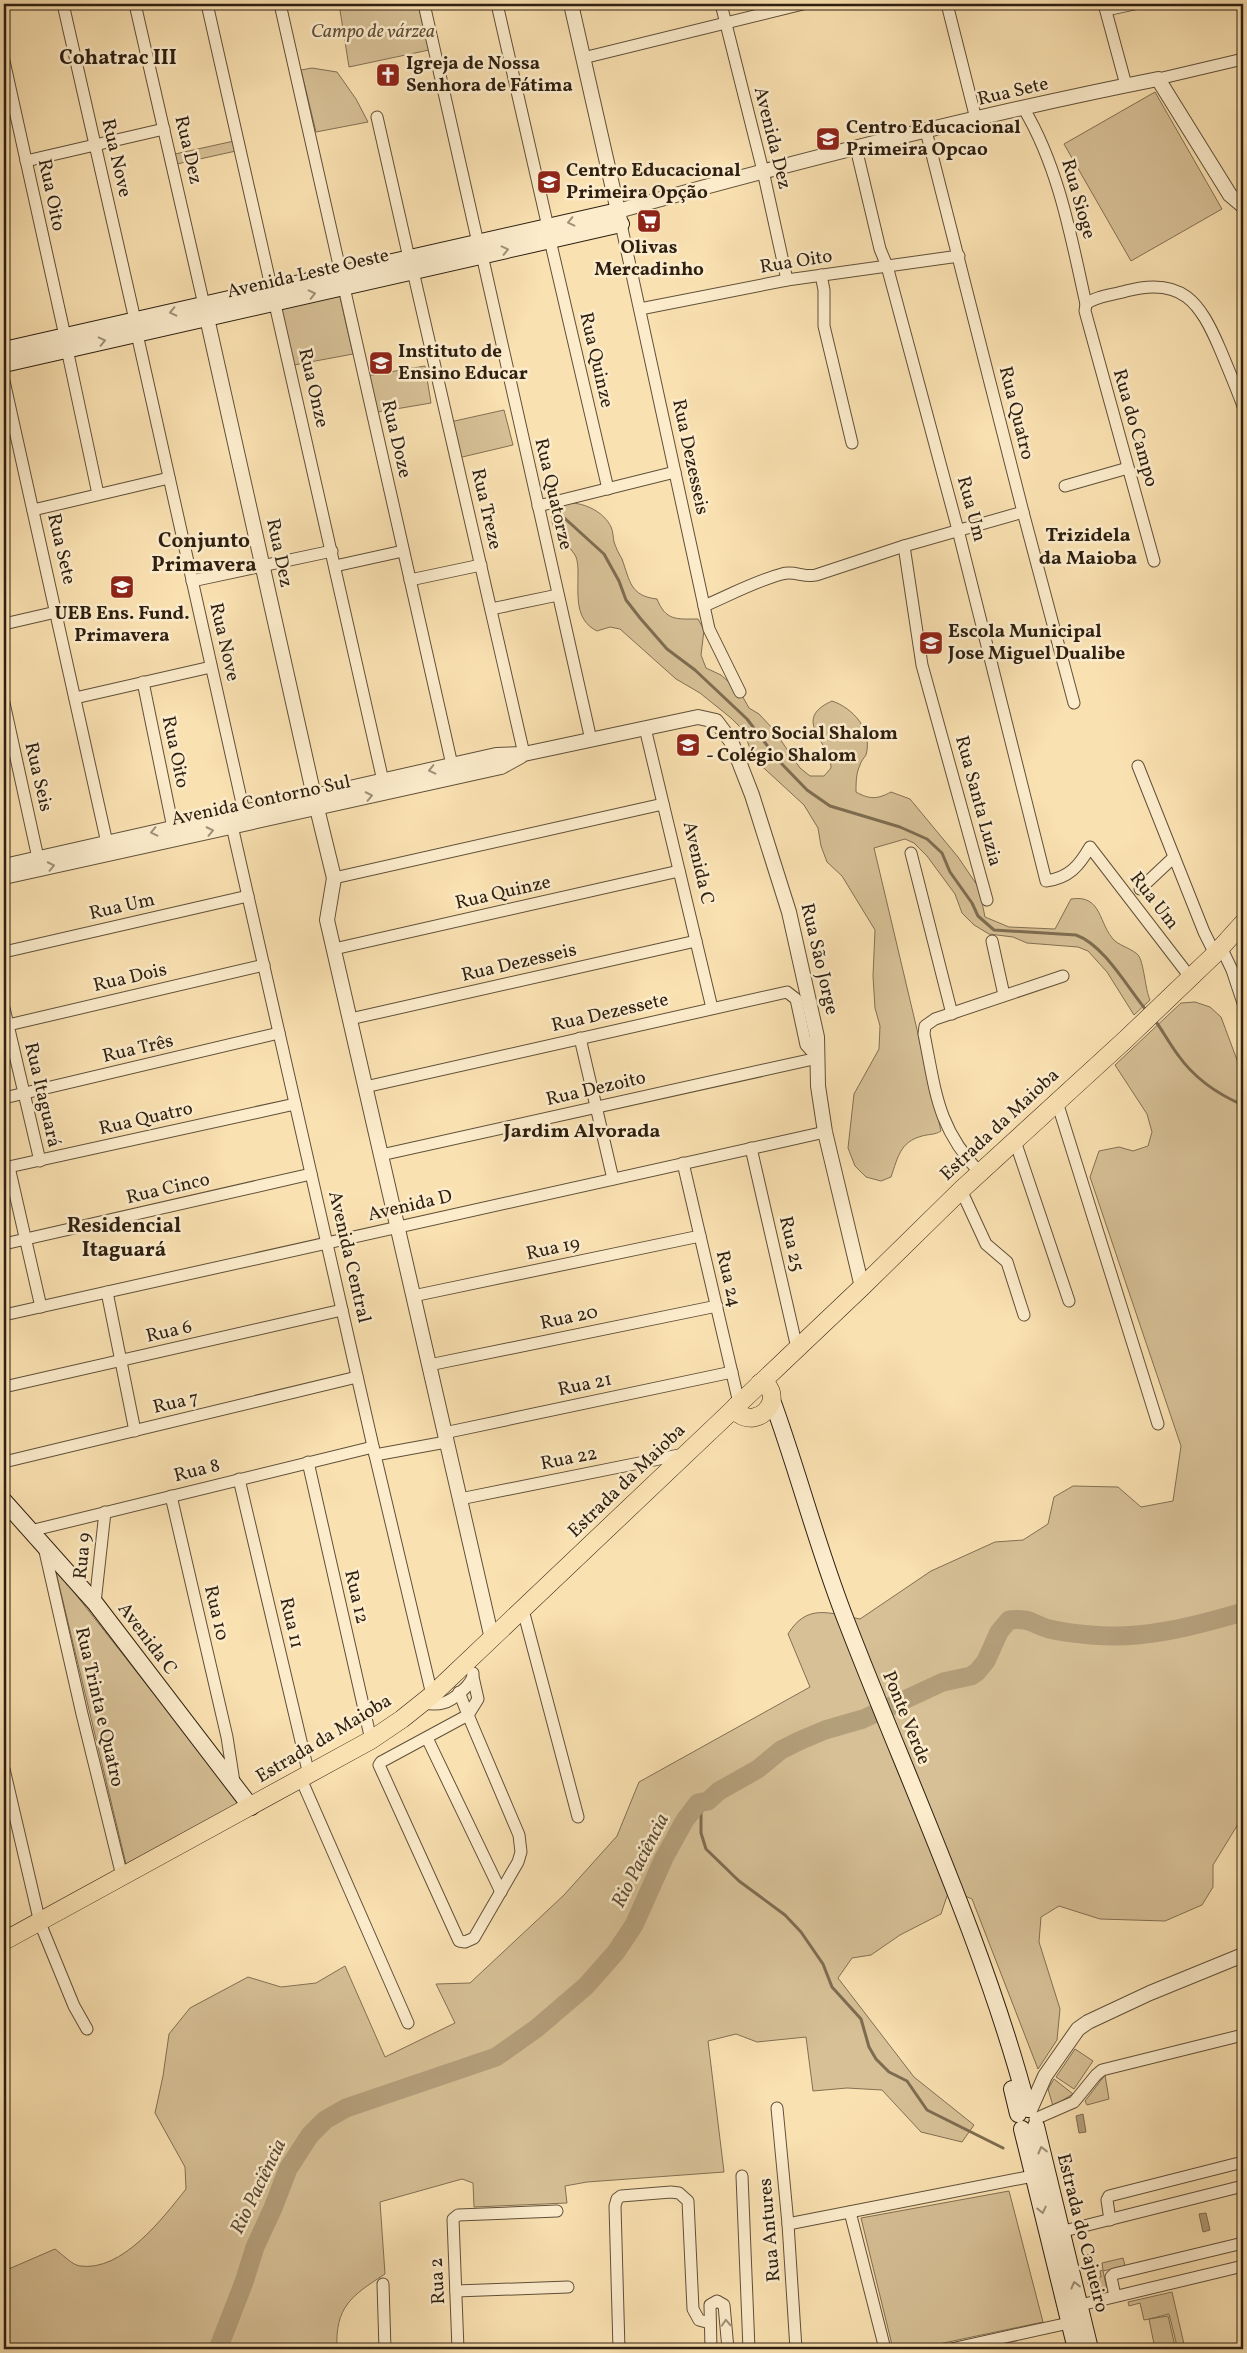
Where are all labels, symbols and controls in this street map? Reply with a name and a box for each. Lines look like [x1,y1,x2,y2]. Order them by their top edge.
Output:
park label: Campo de várzea [311,19,435,45]
district label: Cohatrac III [59,44,177,73]
place label: Igreja de Nossa Senhora de Fátima [406,51,573,99]
church icon: Igreja de Nossa Senhora de Fátima [375,62,401,88]
street label: Rua Sete [975,71,1051,113]
street label: Avenida Dez [747,84,797,192]
street label: Rua Dez [168,113,208,187]
place label: Centro Educacional Primeira Opcao [846,115,1021,163]
street label: Rua Nove [94,116,138,200]
school or university icon: Centro Educacional Primeira Opcao [815,126,841,152]
street label: Rua Sioge [1054,156,1102,242]
street label: Rua Oito [31,157,71,233]
place label: Centro Educacional Primeira Opção [566,158,741,206]
school or university icon: Centro Educacional Primeira Opção [536,169,562,195]
supermarket icon: Olivas Mercadinho [636,208,662,234]
one-way arrow [566,216,575,227]
place label: Olivas Mercadinho [594,235,704,283]
street label: Avenida Leste Oeste [224,243,392,305]
street label: Rua Oito [758,243,834,281]
one-way arrow [500,245,509,256]
one-way arrow [308,289,317,300]
one-way arrow [169,306,178,317]
street label: Rua Quinze [572,310,620,410]
one-way arrow [98,336,107,347]
place label: Instituto de Ensino Educar [398,339,528,387]
street label: Rua Onze [291,346,335,430]
school or university icon: Instituto de Ensino Educar [368,350,394,376]
street label: Rua Quatro [992,364,1040,462]
street label: Rua do Campo [1106,366,1164,490]
street label: Rua Doze [374,397,418,481]
street label: Rua Dezesseis [665,397,715,517]
street label: Rua Quatorze [528,436,578,552]
street label: Rua Treze [464,466,508,552]
street label: Rua Um [950,473,992,545]
street label: Rua Sete [40,511,82,587]
street label: Rua Dez [259,516,299,590]
district label: Trizidela da Maioba [1039,522,1137,573]
district label: Conjunto Primavera [151,527,257,580]
school or university icon: UEB Ens. Fund. Primavera [109,574,135,600]
street label: Rua Nove [202,600,246,684]
place label: UEB Ens. Fund. Primavera [54,601,190,649]
place label: Escola Municipal Jose Miguel Dualibe [947,619,1126,667]
school or university icon: Escola Municipal Jose Miguel Dualibe [918,630,944,656]
street label: Rua Oito [155,714,195,790]
place label: Centro Social Shalom - Colégio Shalom [706,721,898,769]
school or university icon: Centro Social Shalom - Colégio Shalom [675,732,701,758]
street label: Rua Santa Luzia [948,733,1008,869]
street label: Rua Seis [17,740,59,814]
one-way arrow [427,764,436,775]
street label: Avenida Contorno Sul [169,769,353,833]
one-way arrow [364,791,373,802]
street label: Avenida C [676,819,720,907]
one-way arrow [149,826,158,837]
one-way arrow [206,826,214,837]
one-way arrow [47,861,56,872]
street label: Rua Um [1123,867,1185,935]
street label: Rua Quinze [453,869,553,917]
street label: Rua Um [87,887,158,927]
street label: Rua São Jorge [794,901,844,1017]
street label: Rua Dezesseis [459,937,579,989]
street label: Rua Dois [91,957,169,999]
street label: Rua Dezessete [549,987,671,1039]
street label: Rua Três [100,1028,176,1070]
street label: Rua Itaguará [17,1040,67,1150]
street label: Estrada da Maioba [935,1063,1065,1187]
street label: Rua Dezoito [543,1065,649,1113]
street label: Rua Quatro [97,1096,195,1142]
district label: Jardim Alvorada [503,1118,661,1146]
street label: Rua Cinco [124,1167,212,1211]
street label: Avenida D [365,1184,455,1228]
street label: Avenida Central [321,1188,377,1326]
district label: Residencial Itaguará [67,1212,181,1265]
street label: Rua 25 [772,1214,810,1274]
street label: Rua 19 [524,1231,582,1267]
street label: Rua 24 [709,1248,747,1310]
street label: Rua 20 [538,1299,600,1337]
street label: Rua 6 [143,1314,195,1350]
street label: Rua 21 [556,1367,614,1403]
street label: Rua 7 [151,1385,201,1421]
street label: Estrada da Maioba [562,1418,692,1544]
street label: Rua 22 [538,1441,600,1477]
street label: Rua 8 [171,1453,223,1489]
street label: Rua 9 [68,1531,98,1581]
street label: Rua 12 [337,1567,375,1627]
street label: Rua 10 [197,1583,235,1643]
street label: Rua 11 [273,1595,309,1651]
street label: Avenida C [111,1597,183,1681]
street label: Rua Trinta e Quatro [68,1625,130,1789]
street label: Ponte Verde [875,1667,937,1769]
street label: Estrada da Maioba [251,1688,397,1790]
water label: Rio Paciência [605,1809,677,1913]
water label: Rio Paciência [224,2135,294,2239]
one-way arrow [1037,2146,1048,2155]
street label: Estrada do Cajueiro [1050,2151,1114,2315]
street label: Rua Antures [753,2177,787,2283]
one-way arrow [1036,2206,1046,2214]
street label: Rua 2 [424,2257,452,2305]
one-way arrow [1070,2280,1081,2289]
one-way arrow [721,2319,732,2327]

